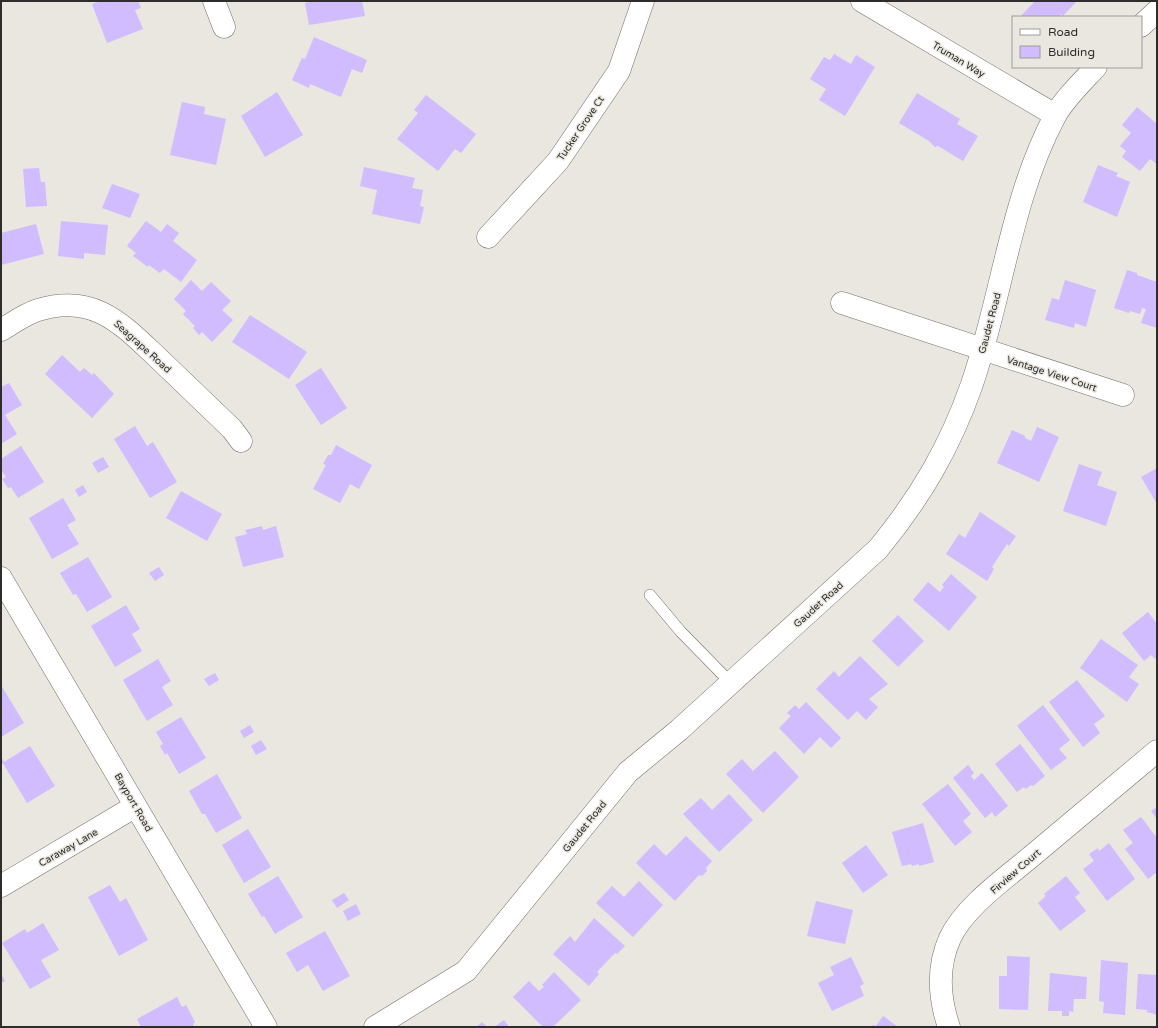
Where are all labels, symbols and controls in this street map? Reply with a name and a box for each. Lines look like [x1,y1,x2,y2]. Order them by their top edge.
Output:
legend [1012,16,1142,68]
text: Road [1048,25,1078,39]
street label: Truman Way [930,39,988,81]
text: Building [1048,45,1095,59]
street label: Tucker Grove Ct [555,94,607,163]
street label: Gaudet Road [976,291,1004,355]
street label: Seagrape Road [111,318,173,376]
street label: Vantage View Court [1005,354,1098,394]
street label: Gaudet Road [791,579,846,630]
street label: Bayport Road [112,771,155,834]
street label: Gaudet Road [560,798,609,855]
street label: Caraway Lane [37,826,101,870]
street label: Firview Court [988,847,1043,897]

